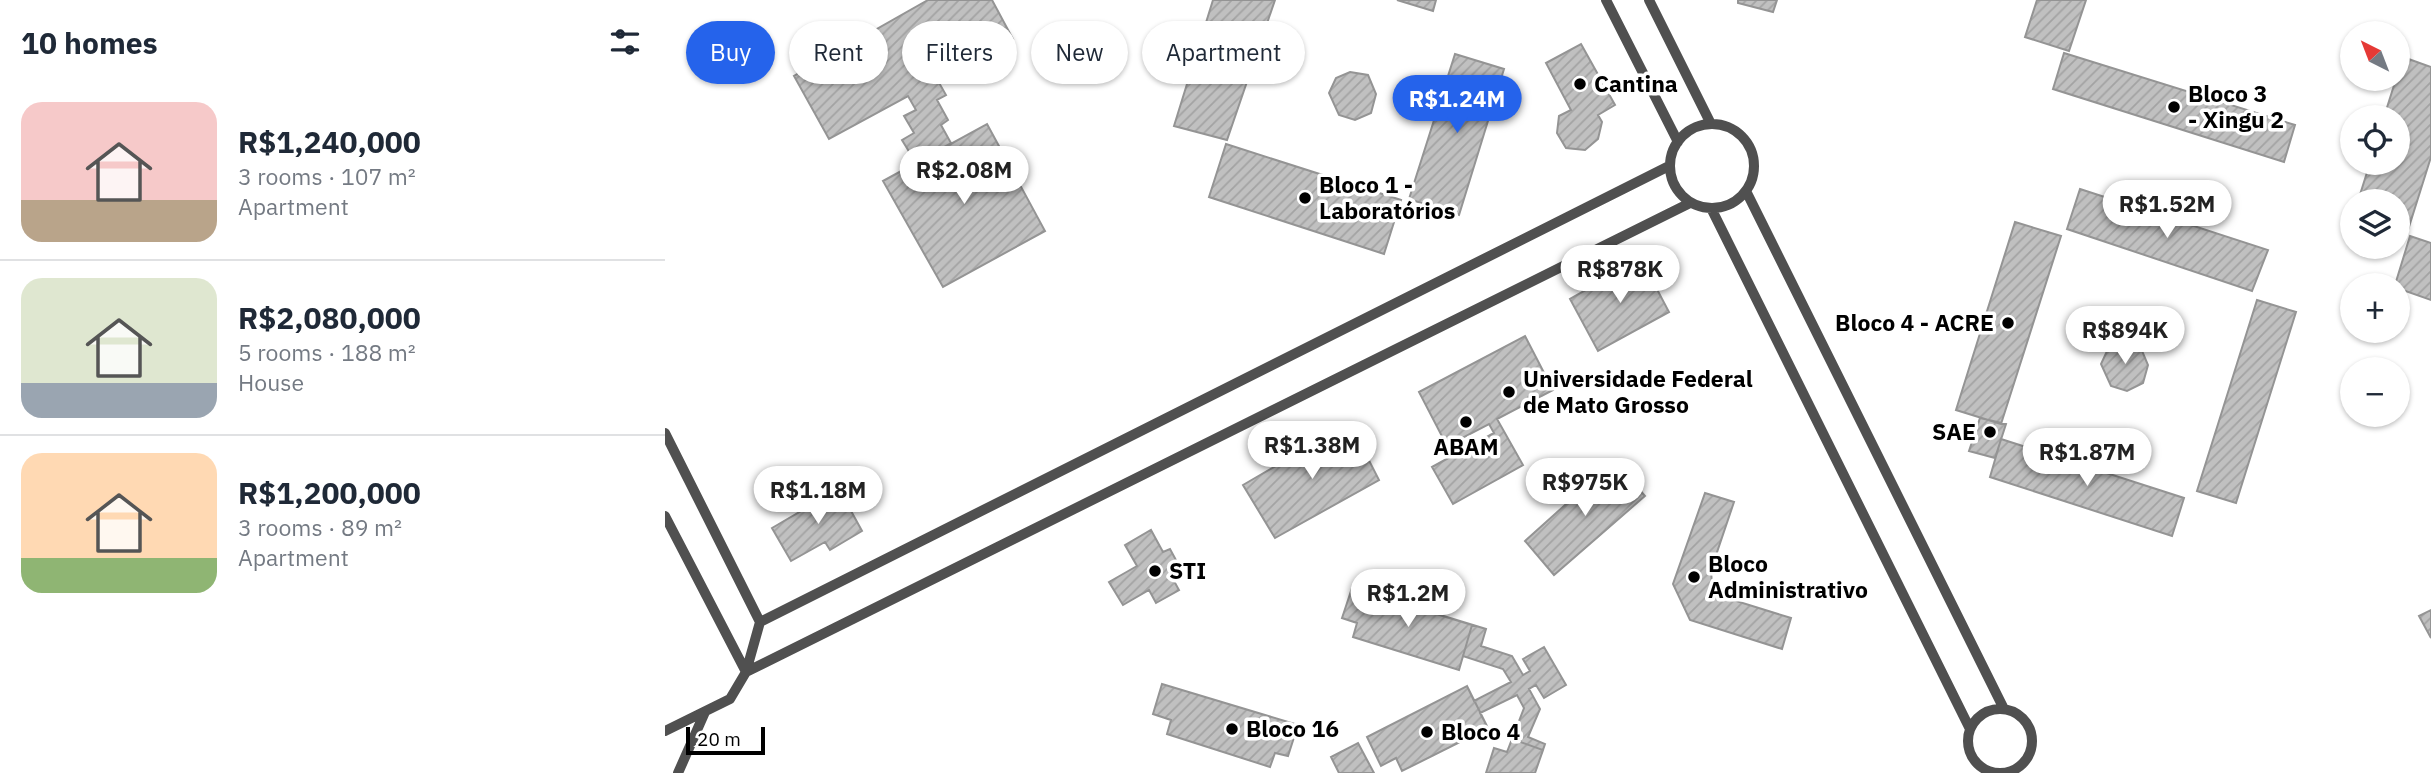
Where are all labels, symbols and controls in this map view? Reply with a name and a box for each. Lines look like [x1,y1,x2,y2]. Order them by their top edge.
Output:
chip: Buy [686,21,775,84]
chip: Rent [789,21,888,84]
chip: Filters [902,21,1017,84]
chip: New [1031,21,1128,84]
chip: Apartment [1142,21,1305,84]
north arrow [2340,21,2410,91]
map controls [2340,21,2410,427]
text: 10 homes [21,23,158,62]
icon: filters [606,23,644,61]
place label: Cantina [1594,68,1678,98]
pin: R$1.24M [1392,76,1522,135]
marker: Cantina [1572,76,1588,92]
place label: Bloco 3 - Xingu 2 [2188,78,2284,134]
text: R$1.24M [1409,83,1505,113]
marker: Bloco 3 - Xingu 2 [2166,99,2182,115]
button: locate [2340,105,2410,175]
text: R$1,240,000 [238,122,421,161]
icon: home [77,130,161,214]
pin: R$2.08M [899,146,1029,206]
text: R$2.08M [916,154,1012,184]
text: 3 rooms · 107 m² [238,161,416,191]
place label: Bloco 1 - Laboratórios [1319,169,1455,225]
pin: R$1.52M [2102,180,2232,240]
text: R$1.52M [2119,188,2215,218]
button: layers [2340,189,2410,259]
marker: Bloco 1 - Laboratórios [1297,190,1313,206]
text: Apartment [238,191,349,221]
pin: R$878K [1563,246,1677,305]
text: R$878K [1577,253,1663,283]
button: + [2340,273,2410,343]
text: R$2,080,000 [238,298,421,337]
icon: home [77,306,161,390]
pin: R$894K [2068,306,2182,366]
place label: Bloco 4 - ACRE [1835,307,1994,337]
text: R$894K [2082,314,2168,344]
marker: Bloco 4 - ACRE [2000,315,2016,331]
text: 5 rooms · 188 m² [238,337,416,367]
button: − [2340,357,2410,427]
place label: Universidade Federal de Mato Grosso [1523,363,1753,419]
text: House [238,367,304,397]
marker: Universidade Federal de Mato Grosso [1501,384,1517,400]
marker: ABAM [1458,414,1474,430]
place label: SAE [1932,416,1976,446]
pin: R$1.38M [1247,421,1377,481]
marker: SAE [1982,424,1998,440]
pin: R$1.87M [2022,428,2152,488]
text: R$1.38M [1264,429,1360,459]
place label: ABAM [1433,431,1499,461]
text: R$1.87M [2039,436,2135,466]
pin: R$975K [1528,458,1642,518]
pin: R$1.18M [753,466,883,526]
text: R$975K [1542,466,1628,496]
text: R$1,200,000 [238,473,421,512]
text: R$1.18M [770,474,866,504]
icon: home [77,481,161,565]
text: 3 rooms · 89 m² [238,512,402,542]
text: Apartment [238,542,349,572]
place label: Bloco Administrativo [1708,548,1868,604]
place label: STI [1169,555,1206,585]
marker: STI [1147,563,1163,579]
marker: Bloco Administrativo [1686,569,1702,585]
pin: R$1.2M [1351,570,1465,629]
text: R$1.2M [1367,577,1449,607]
place label: Bloco 16 [1246,713,1339,743]
place label: Bloco 4 [1441,716,1520,746]
marker: Bloco 16 [1224,721,1240,737]
scale bar [686,724,765,756]
marker: Bloco 4 [1419,724,1435,740]
text: 20 m [697,727,741,751]

